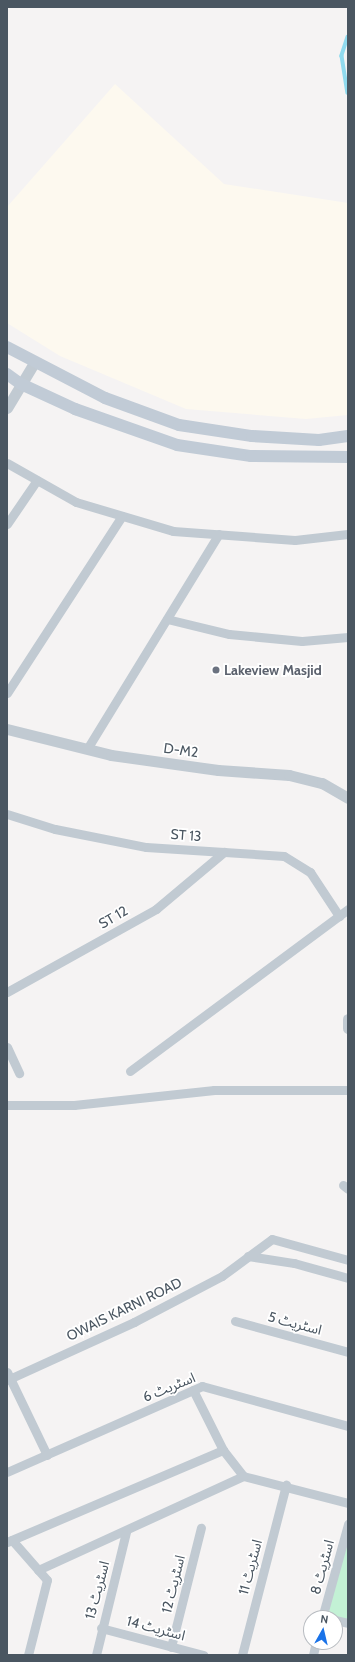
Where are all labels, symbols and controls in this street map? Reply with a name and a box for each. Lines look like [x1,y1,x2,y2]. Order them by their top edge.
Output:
place label: Lakeview Masjid [224,662,322,678]
marker: Lakeview Masjid [211,665,221,675]
street label: D-M2 [163,739,199,761]
street label: ST 13 [170,826,202,844]
street label: ST 12 [96,902,130,932]
street label: OWAIS KARNI ROAD [64,1274,184,1344]
street label: اسٹریٹ 5 [266,1308,324,1338]
street label: اسٹریٹ 6 [140,1369,198,1405]
street label: اسٹریٹ 11 [235,1538,265,1596]
street label: اسٹریٹ 8 [307,1538,337,1596]
street label: اسٹریٹ 12 [158,1553,188,1615]
street label: اسٹریٹ 13 [81,1559,113,1621]
north arrow [303,1610,343,1650]
street label: اسٹریٹ 14 [125,1612,187,1644]
text: N [320,1612,329,1627]

